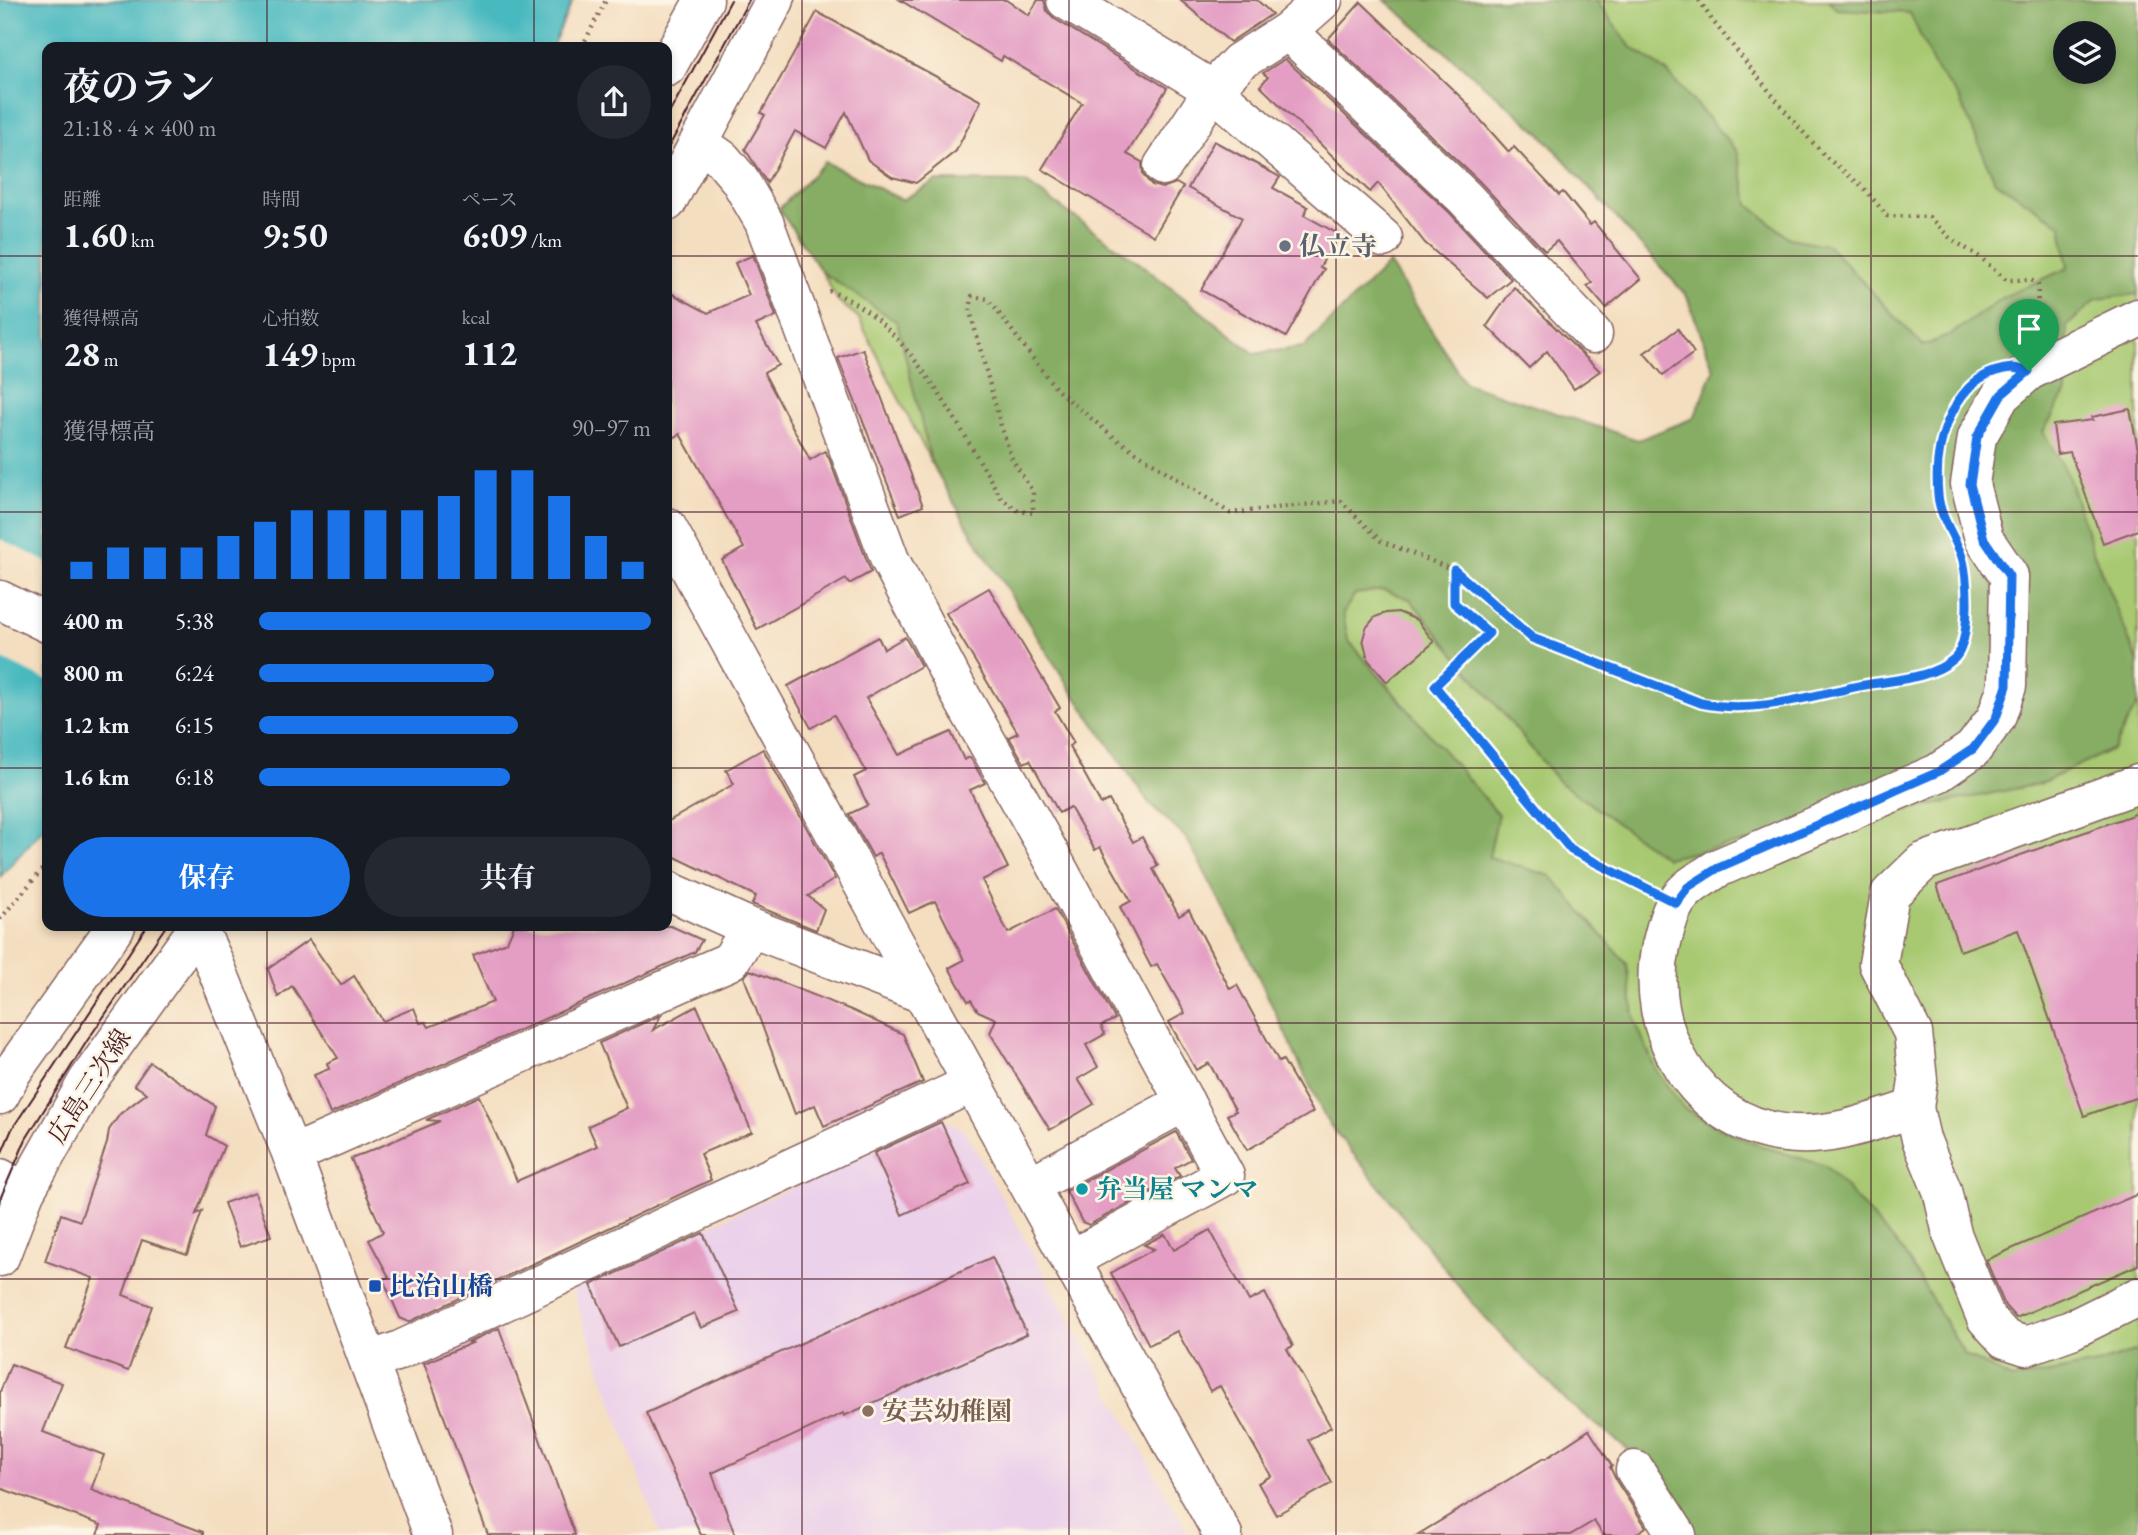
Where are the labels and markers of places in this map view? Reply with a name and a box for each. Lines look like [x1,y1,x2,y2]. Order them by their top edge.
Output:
place label: 仏立寺 [1299,229,1377,263]
marker: 仏立寺 [1277,238,1293,254]
pin [1999,299,2059,371]
place label: 弁当屋 マンマ [1096,1172,1258,1206]
marker: 弁当屋 マンマ [1074,1181,1090,1197]
place label: 比治山橋 [389,1269,493,1303]
marker: 比治山橋 [367,1278,383,1294]
place label: 安芸幼稚園 [882,1394,1012,1428]
marker: 安芸幼稚園 [860,1403,876,1419]

